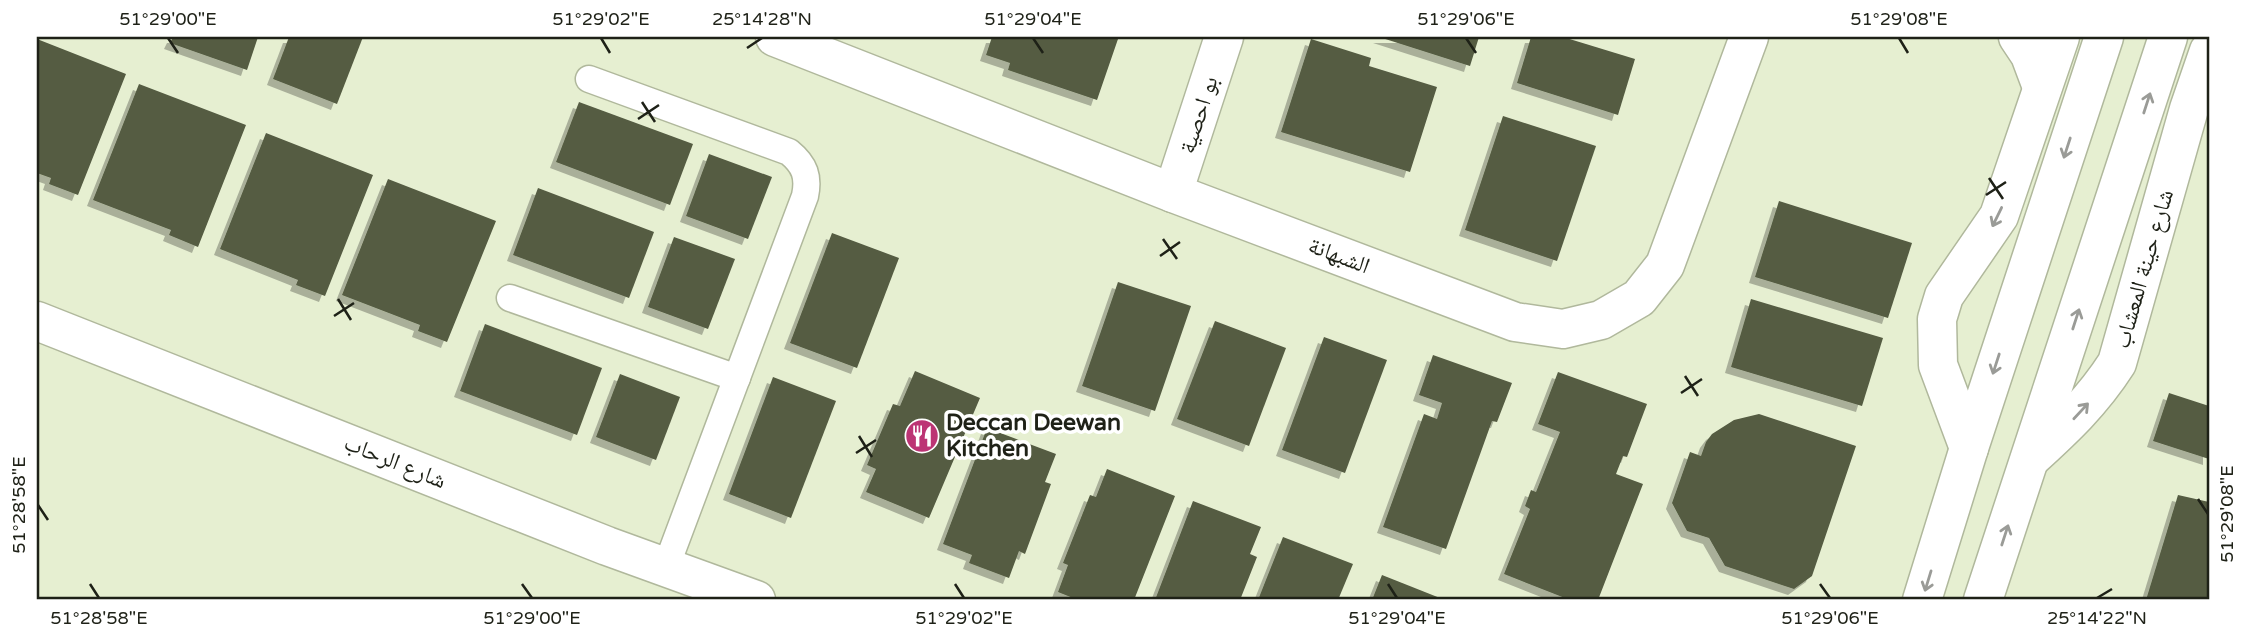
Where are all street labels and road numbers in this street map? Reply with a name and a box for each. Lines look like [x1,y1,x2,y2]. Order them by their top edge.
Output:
street label: بو احصية [1173,73,1225,157]
street label: شارع حينة المعشاب [2108,186,2180,352]
street label: الشبهانة [1304,232,1374,280]
street label: شارع الرحاب [340,429,450,495]

